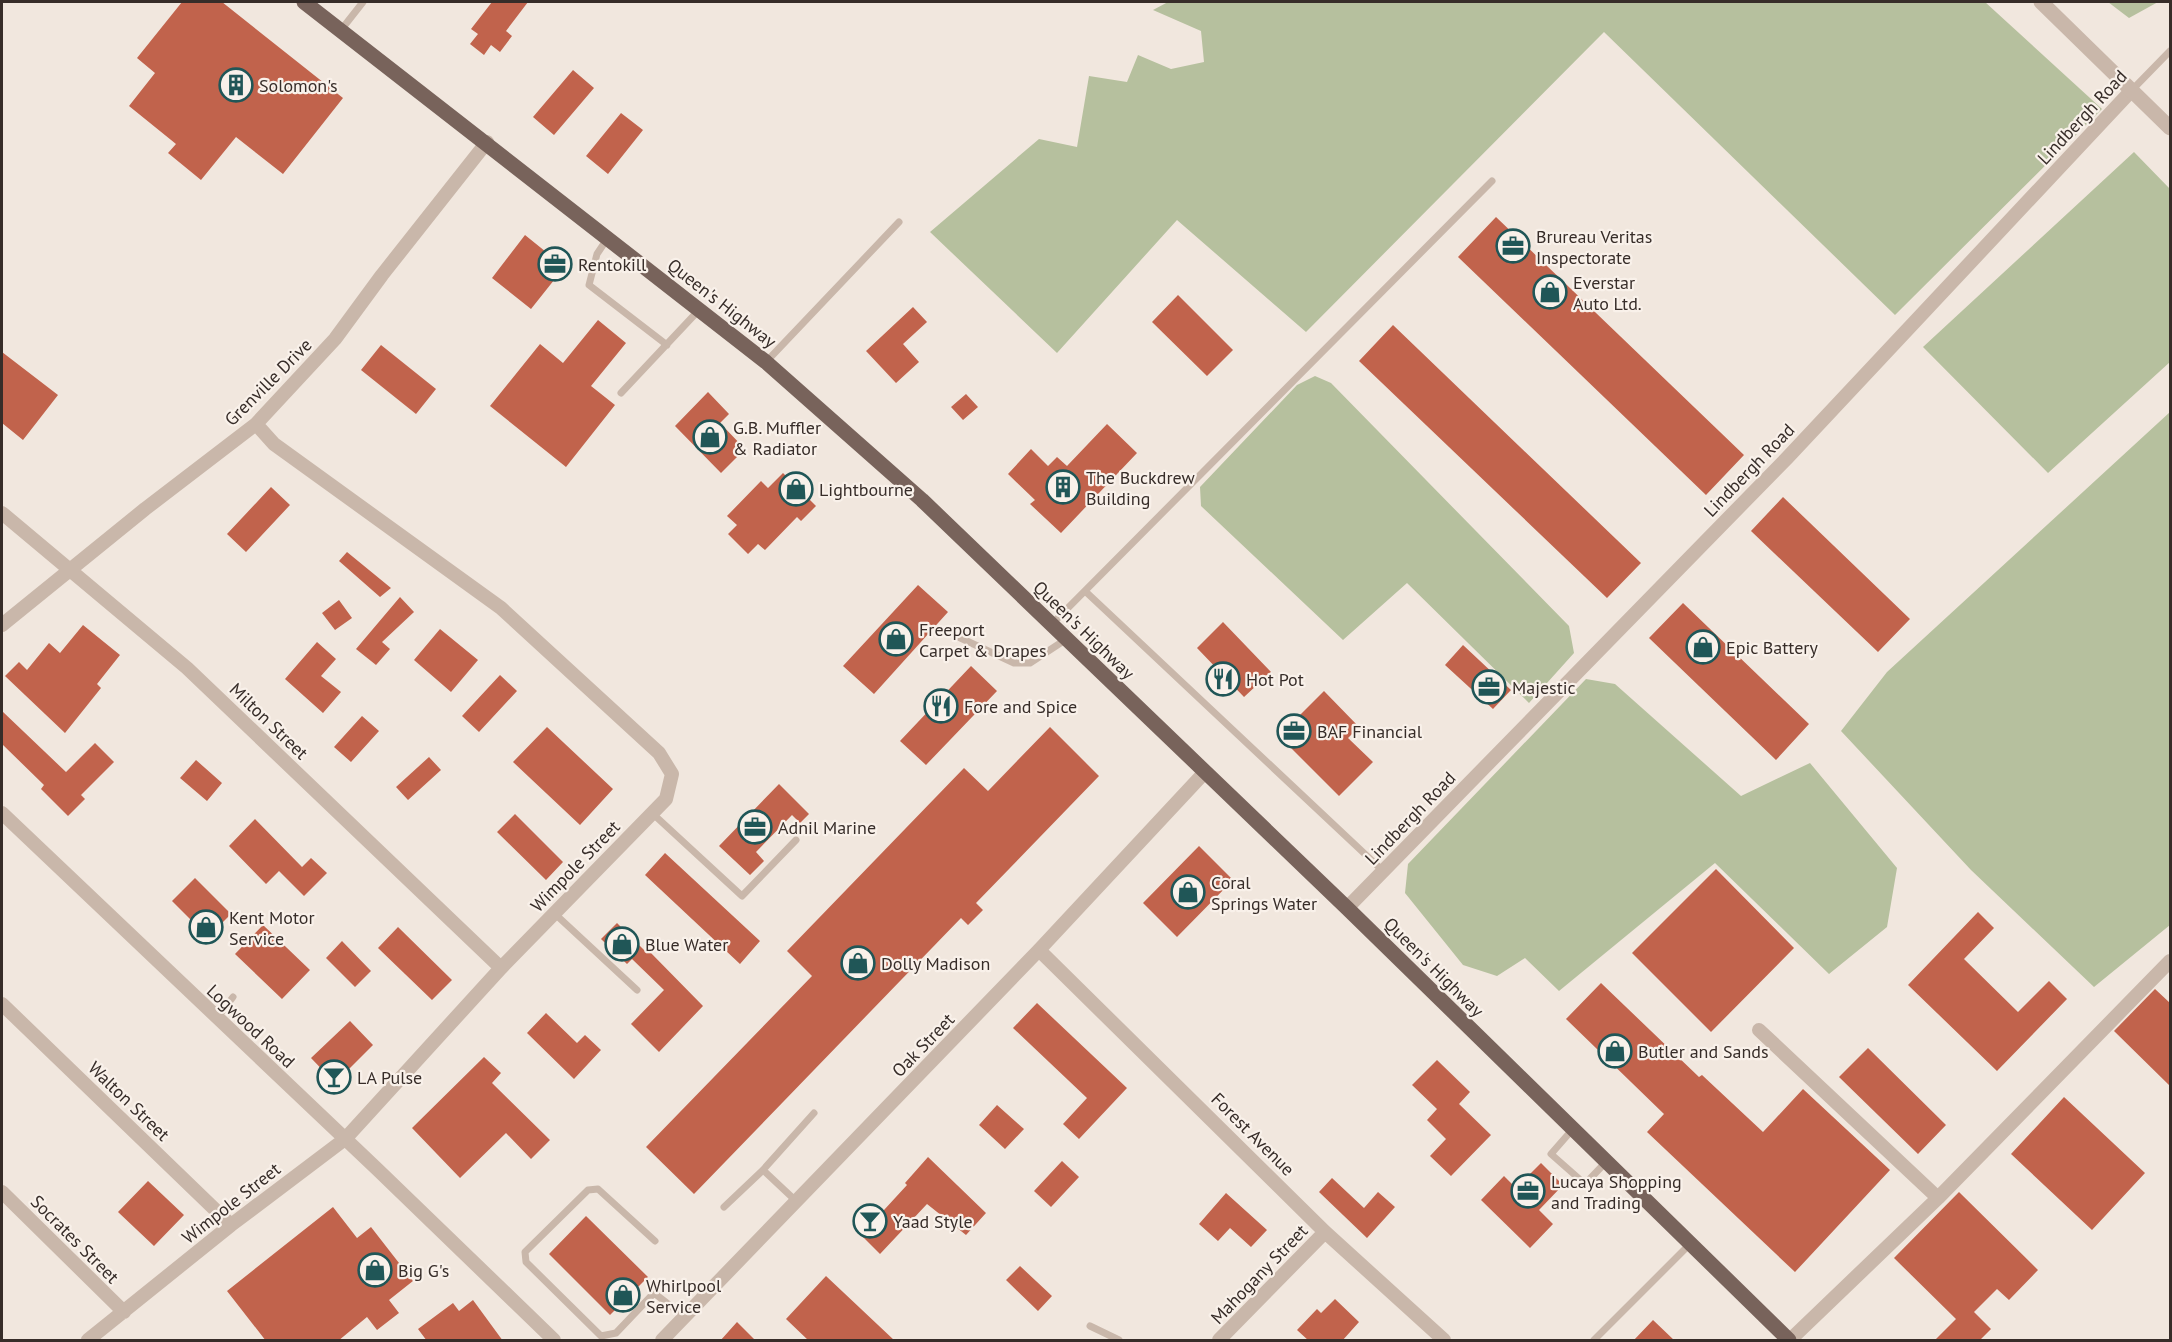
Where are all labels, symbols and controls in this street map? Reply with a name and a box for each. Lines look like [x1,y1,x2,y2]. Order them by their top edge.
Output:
street label: Lindbergh Road [2032,65,2132,169]
building icon: Solomon's [218,67,254,103]
place label: Solomon's [259,74,338,97]
place label: Brureau Veritas Inspectorate [1536,225,1652,269]
office icon: Brureau Veritas Inspectorate [1495,228,1531,264]
office icon: Rentokill [537,246,573,282]
place label: Rentokill [578,253,647,276]
street label: Queen's Highway [663,253,782,353]
place label: Everstar Auto Ltd. [1573,271,1642,315]
shop icon: Everstar Auto Ltd. [1532,274,1568,310]
street label: Grenville Drive [219,333,317,431]
place label: G.B. Muffler & Radiator [733,416,821,460]
street label: Lindbergh Road [1699,418,1799,522]
shop icon: G.B. Muffler & Radiator [692,419,728,455]
place label: The Buckdrew Building [1086,466,1195,510]
building icon: The Buckdrew Building [1045,469,1081,505]
shop icon: Lightbourne [778,471,814,507]
place label: Lightbourne [819,478,913,501]
street label: Queen's Highway [1028,576,1140,685]
place label: Freeport Carpet & Drapes [919,618,1047,662]
shop icon: Freeport Carpet & Drapes [878,621,914,657]
shop icon: Epic Battery [1685,629,1721,665]
place label: Epic Battery [1726,636,1818,659]
restaurant icon: Hot Pot [1205,661,1241,697]
place label: Hot Pot [1246,668,1304,691]
office icon: Majestic [1471,669,1507,705]
place label: Majestic [1512,676,1576,699]
street label: Milton Street [225,678,313,764]
restaurant icon: Fore and Spice [923,688,959,724]
place label: Fore and Spice [964,695,1077,718]
office icon: BAF Financial [1276,713,1312,749]
place label: BAF Financial [1317,720,1423,743]
street label: Lindbergh Road [1360,766,1460,870]
office icon: Adnil Marine [737,809,773,845]
street label: Wimpole Street [525,815,625,917]
place label: Adnil Marine [778,816,876,839]
place label: Coral Springs Water [1211,871,1317,915]
shop icon: Coral Springs Water [1170,874,1206,910]
place label: Kent Motor Service [229,906,315,950]
shop icon: Kent Motor Service [188,909,224,945]
street label: Queen's Highway [1379,912,1489,1022]
shop icon: Blue Water [604,926,640,962]
place label: Blue Water [645,933,728,956]
shop icon: Dolly Madison [840,945,876,981]
place label: Dolly Madison [881,952,990,975]
street label: Logwood Road [202,979,300,1073]
street label: Oak Street [887,1008,959,1082]
shop icon: Butler and Sands [1597,1033,1633,1069]
place label: Butler and Sands [1638,1040,1769,1063]
street label: Walton Street [83,1056,175,1146]
bar icon: LA Pulse [316,1059,352,1095]
place label: LA Pulse [357,1066,422,1089]
street label: Forest Avenue [1207,1088,1299,1180]
street label: Wimpole Street [177,1157,285,1249]
place label: Lucaya Shopping and Trading [1551,1170,1682,1214]
office icon: Lucaya Shopping and Trading [1510,1173,1546,1209]
street label: Socrates Street [26,1190,124,1288]
bar icon: Yaad Style [852,1203,888,1239]
place label: Yaad Style [893,1210,973,1233]
street label: Mahogany Street [1206,1219,1312,1329]
shop icon: Big G's [357,1252,393,1288]
place label: Big G's [398,1259,449,1282]
place label: Whirlpool Service [646,1274,722,1318]
shop icon: Whirlpool Service [605,1277,641,1313]

